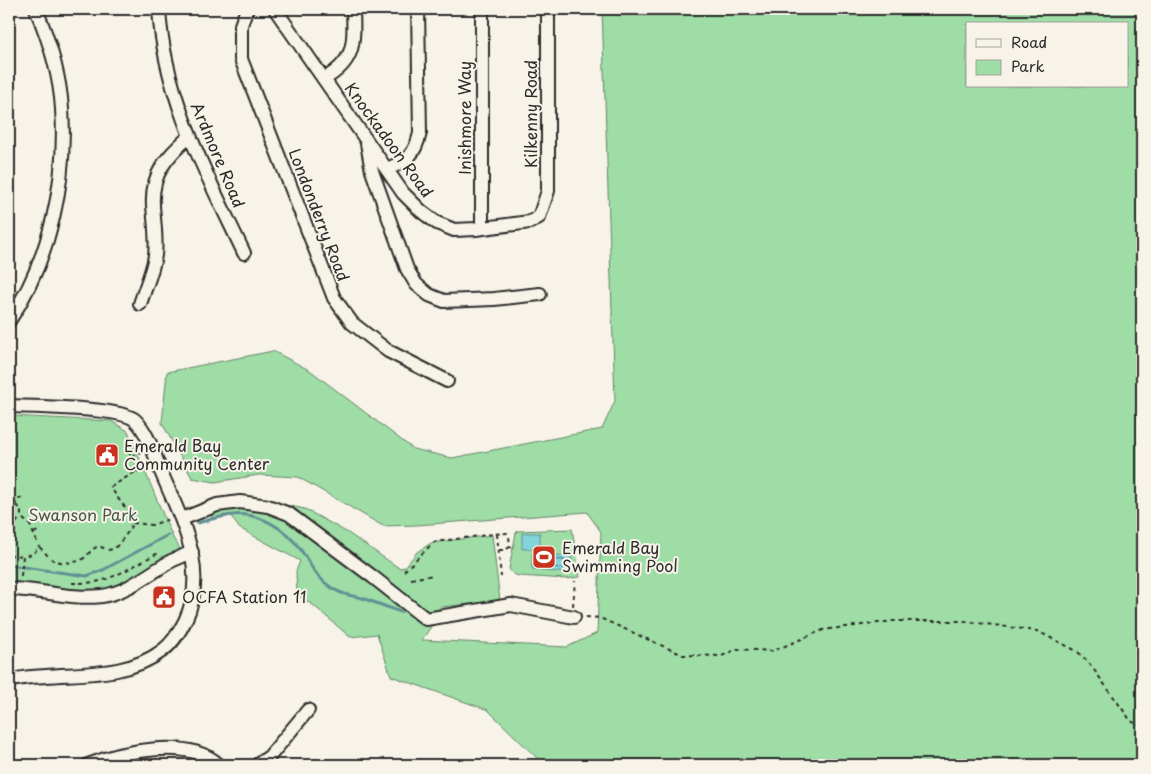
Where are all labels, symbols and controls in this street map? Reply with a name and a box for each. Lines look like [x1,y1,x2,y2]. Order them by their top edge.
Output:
legend [966,22,1128,88]
text: Road [1011,30,1047,53]
text: Park [1011,54,1045,77]
street label: Kilkenny Road [518,60,542,168]
street label: Inishmore Way [452,61,476,175]
street label: Knockadoon Road [340,77,440,202]
street label: Ardmore Road [186,98,252,211]
street label: Londonderry Road [284,145,356,285]
place label: Emerald Bay Community Center [124,433,270,475]
public building icon: Emerald Bay Community Center [94,442,120,468]
park label: Swanson Park [28,502,138,526]
place label: Emerald Bay Swimming Pool [562,535,678,577]
sports icon: Emerald Bay Swimming Pool [531,544,557,570]
public building icon: OCFA Station 11 [151,584,177,610]
place label: OCFA Station 11 [182,584,306,608]

